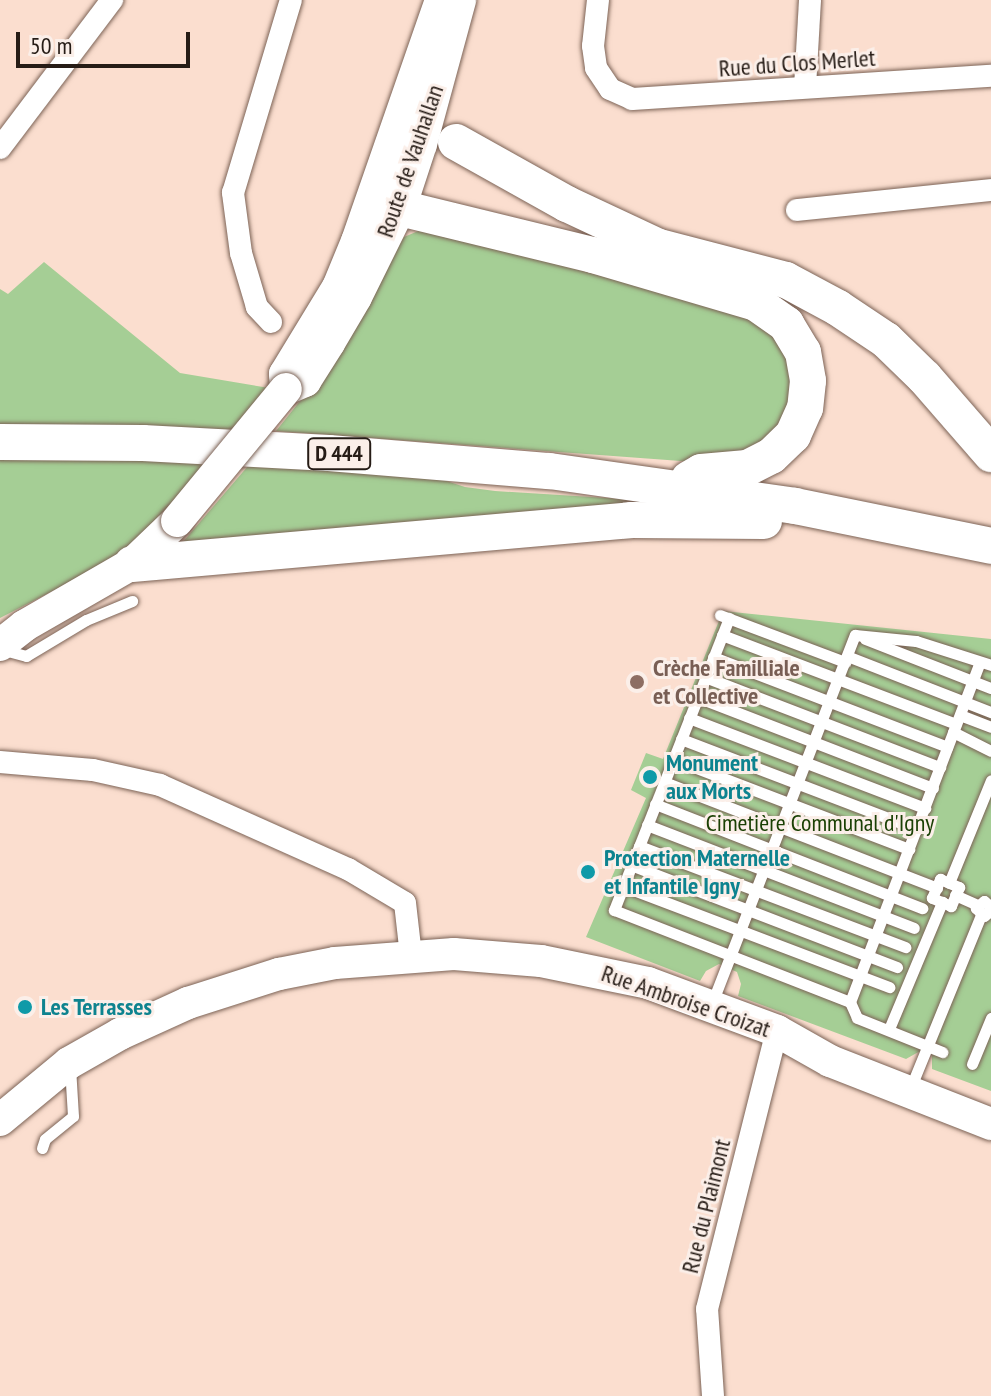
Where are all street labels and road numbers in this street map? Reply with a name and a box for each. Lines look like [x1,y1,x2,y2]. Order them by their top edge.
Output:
street label: Rue du Clos Merlet [718,43,876,83]
street label: Route de Vauhallan [370,81,450,241]
road number: D 444 [307,436,371,472]
street label: Rue Ambroise Croizat [598,959,774,1043]
street label: Rue du Plaimont [675,1136,737,1276]

